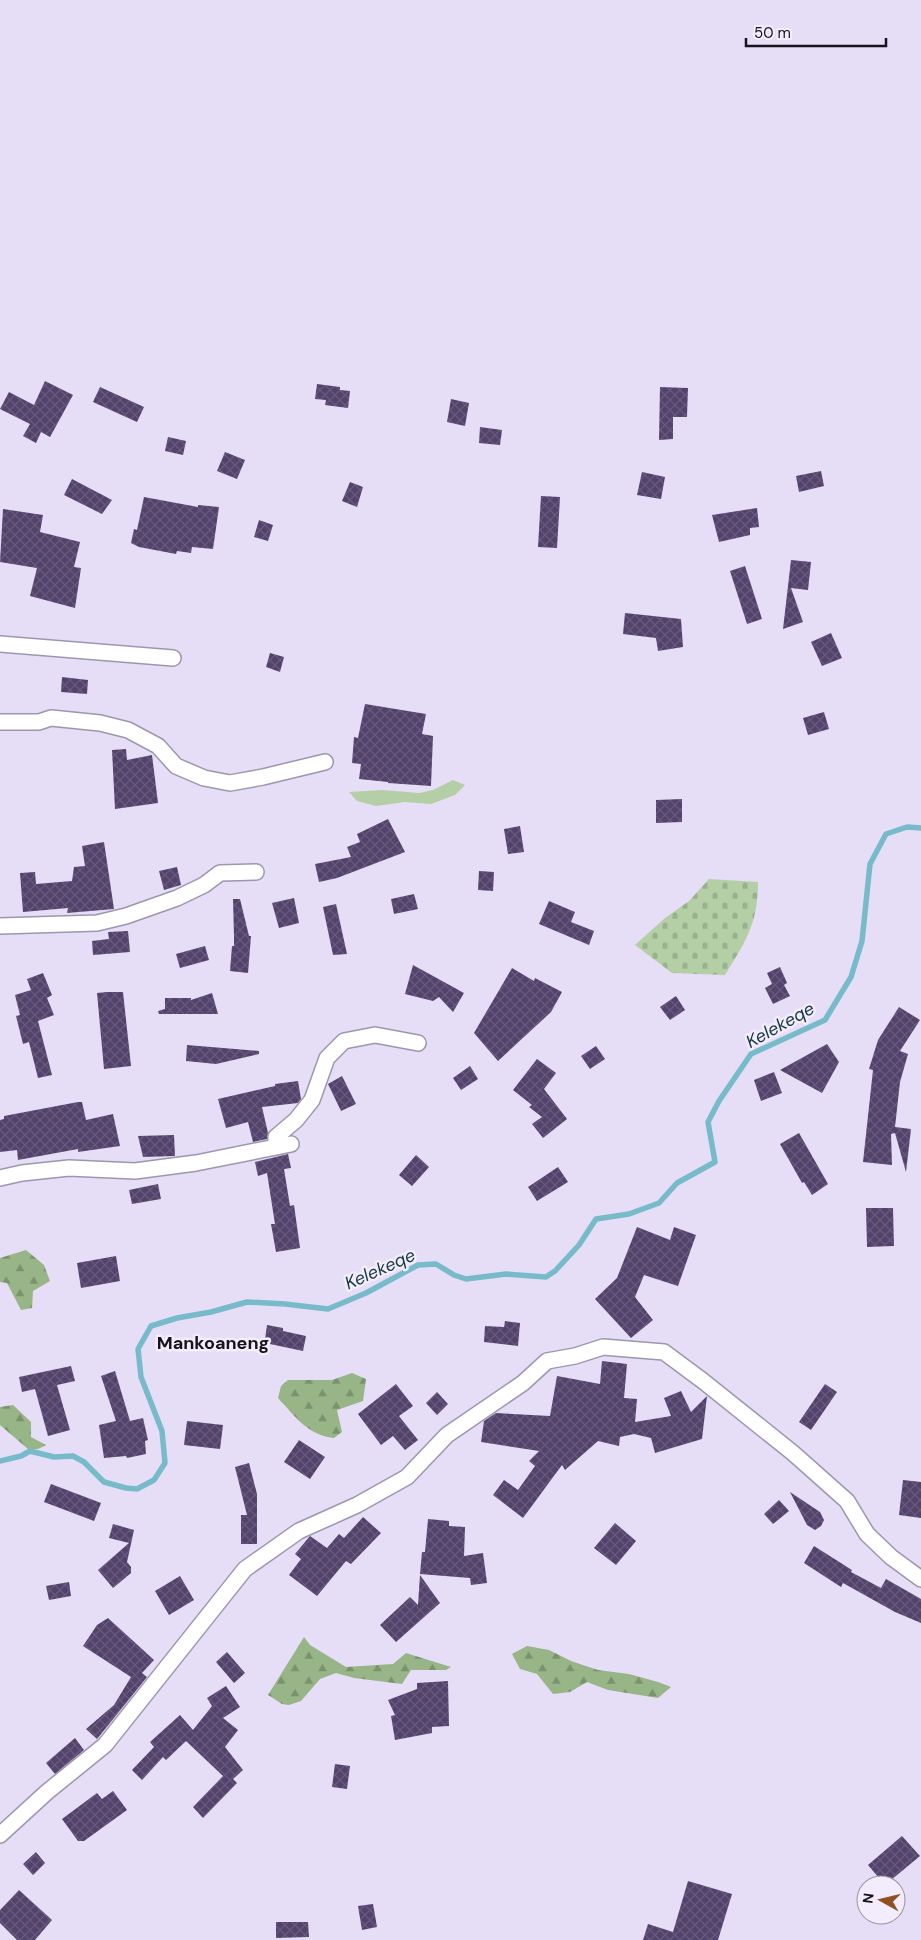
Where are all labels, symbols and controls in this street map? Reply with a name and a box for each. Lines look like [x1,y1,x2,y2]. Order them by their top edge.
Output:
scale bar [746,15,886,47]
text: 50 m [754,23,791,43]
water label: Kelekeqe [741,996,819,1054]
water label: Kelekeqe [341,1243,419,1295]
district label: Mankoaneng [157,1331,269,1355]
north arrow [856,1875,906,1925]
text: N [859,1892,878,1905]

